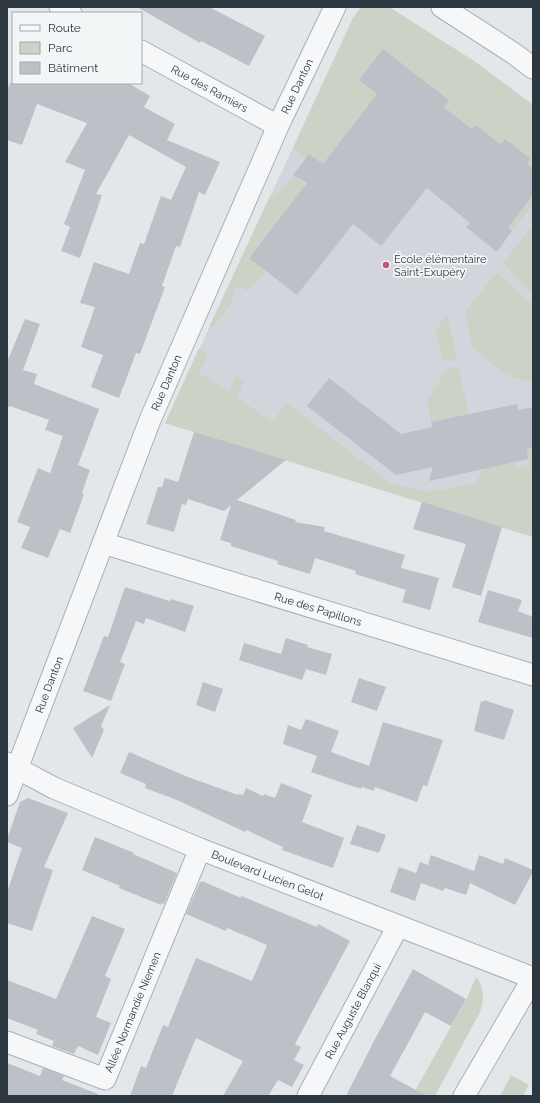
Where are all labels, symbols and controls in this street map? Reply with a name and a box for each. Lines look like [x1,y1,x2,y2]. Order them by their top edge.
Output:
legend [12,12,142,84]
text: Route [48,21,81,35]
text: Parc [48,41,73,55]
street label: Rue Danton [278,57,316,116]
text: Bâtiment [48,61,98,75]
street label: Rue des Ramiers [169,62,250,115]
place label: École élémentaire Saint-Exupéry [394,252,487,279]
marker: École élémentaire Saint-Exupéry [381,260,391,270]
street label: Rue Danton [148,353,184,413]
street label: Rue des Papillons [273,590,363,629]
street label: Rue Danton [32,655,66,715]
street label: Boulevard Lucien Gelot [210,848,326,903]
street label: Allée Normandie Niemen [102,950,163,1075]
street label: Rue Auguste Blanqui [322,961,384,1061]

